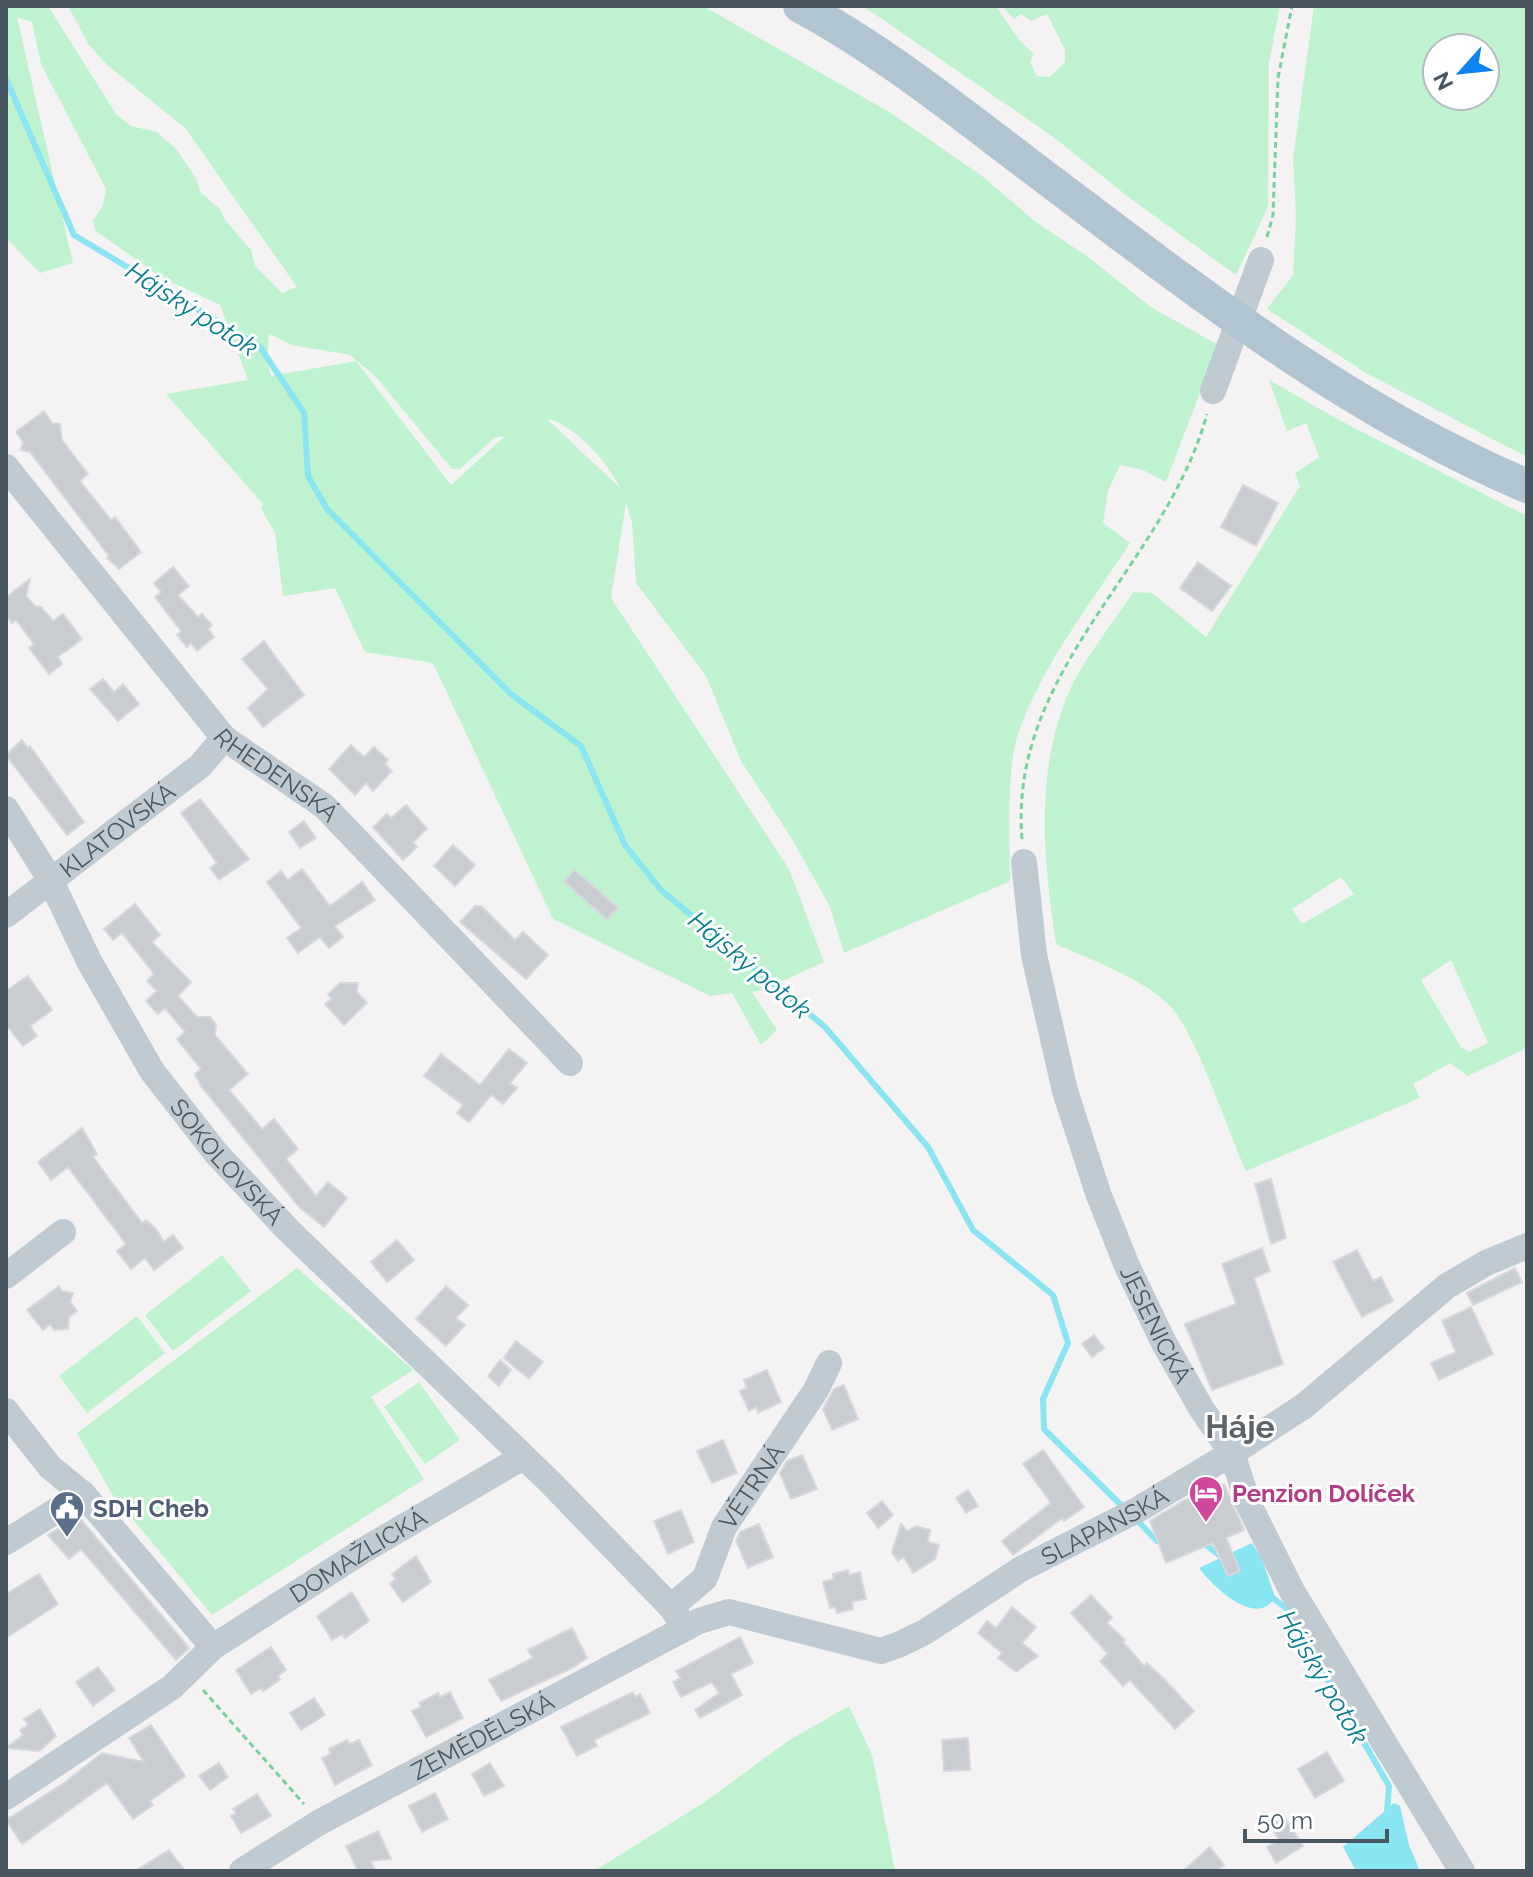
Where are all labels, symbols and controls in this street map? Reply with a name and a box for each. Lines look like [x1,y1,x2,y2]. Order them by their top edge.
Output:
north arrow [1421,32,1501,112]
text: N [1428,68,1459,94]
water label: Hájský potok [121,255,264,363]
street label: RHEDENSKÁ [208,723,345,827]
street label: KLATOVSKÁ [54,776,180,883]
water label: Hájský potok [683,905,818,1025]
street label: SOKOLOVSKÁ [164,1093,290,1231]
street label: JESENICKÁ [1114,1261,1198,1388]
district label: Háje [1205,1408,1275,1445]
street label: VĚTRNÁ [712,1438,790,1534]
hotel icon: Penzion Dolíček [1187,1474,1225,1524]
place label: Penzion Dolíček [1232,1479,1416,1508]
street label: SLAPANSKÁ [1036,1480,1173,1571]
public building icon: SDH Cheb [48,1489,86,1539]
place label: SDH Cheb [93,1494,209,1523]
street label: DOMAŽLICKÁ [284,1502,432,1609]
water label: Hájský potok [1271,1605,1375,1749]
street label: ZEMĚDĚLSKÁ [406,1686,559,1786]
scale bar [1245,1793,1387,1843]
text: 50 m [1257,1806,1313,1835]

